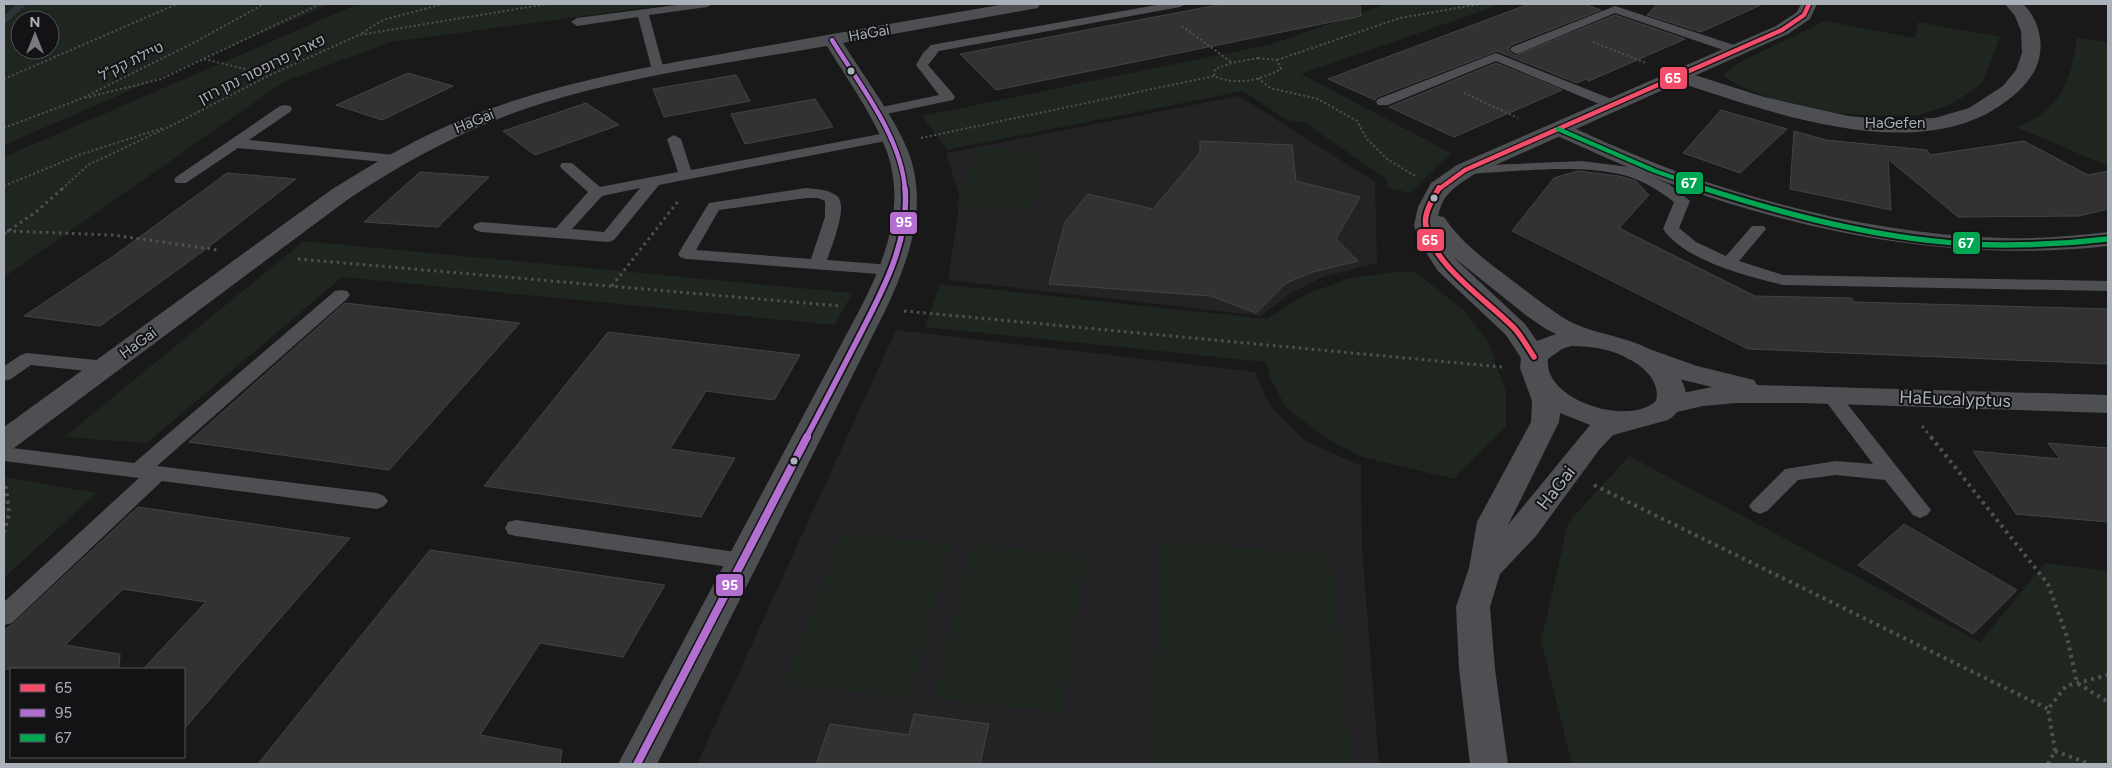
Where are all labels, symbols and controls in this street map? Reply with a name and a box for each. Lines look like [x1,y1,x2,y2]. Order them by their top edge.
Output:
north arrow [10,10,60,60]
text: N [30,14,40,31]
street label: HaGai [847,21,891,45]
street label: פארק פרופסור נתן רוזן [195,30,329,108]
street label: טיילת קק"ל [95,38,167,84]
unlabelled marker [846,66,856,76]
line badge: 65 [1659,66,1688,90]
text: 65 [1665,70,1681,87]
street label: HaGai [451,105,497,137]
street label: HaGefen [1865,114,1925,132]
line badge: 67 [1675,171,1704,195]
text: 67 [1681,175,1697,192]
unlabelled marker [1429,193,1439,203]
line badge: 95 [889,211,918,235]
text: 95 [896,214,912,231]
line badge: 65 [1416,228,1445,252]
line badge: 67 [1952,231,1981,255]
text: 65 [1422,232,1438,249]
text: 67 [1958,235,1974,252]
street label: HaGai [116,324,160,362]
street label: HaEucalyptus [1899,386,2011,412]
unlabelled marker [789,456,799,466]
street label: HaGai [1532,462,1580,514]
line badge: 95 [715,573,744,597]
text: 95 [722,577,738,594]
legend [10,668,185,758]
text: 65 [55,679,72,697]
text: 95 [55,704,72,722]
text: 67 [55,729,72,747]

